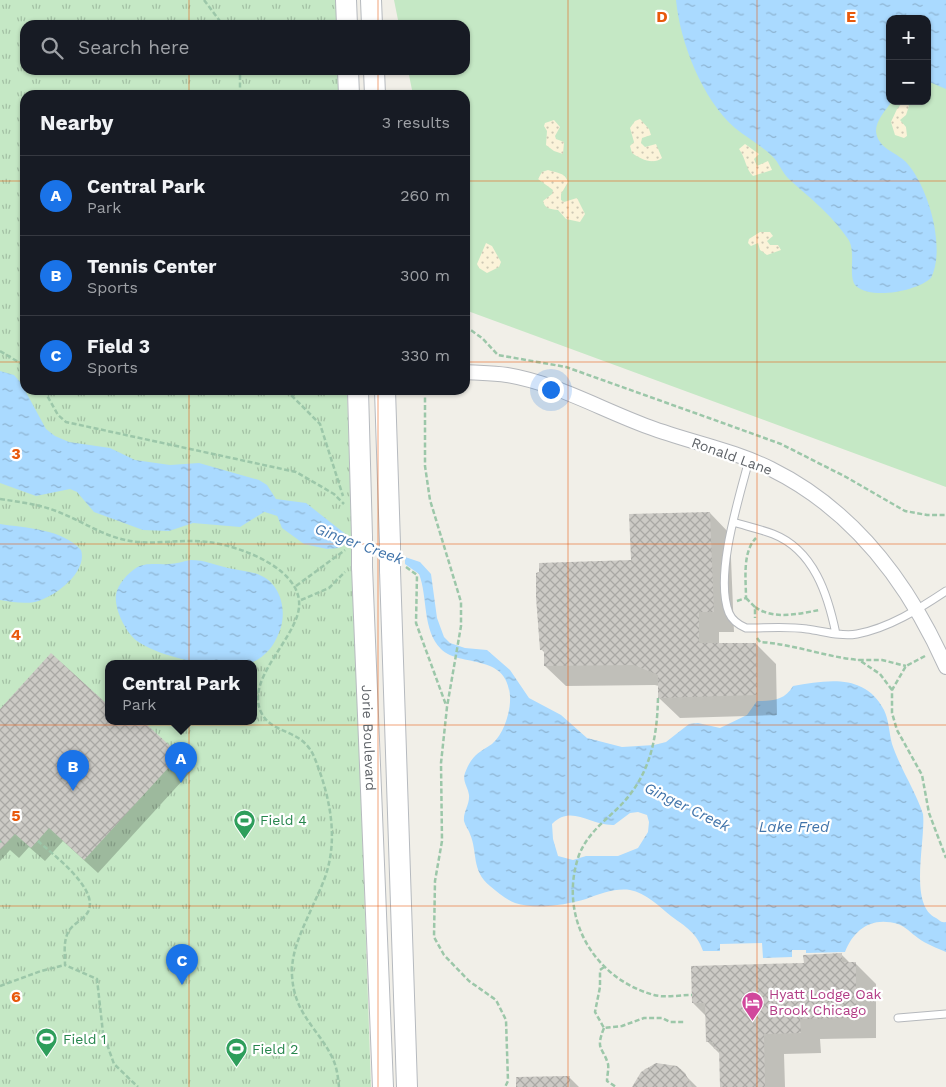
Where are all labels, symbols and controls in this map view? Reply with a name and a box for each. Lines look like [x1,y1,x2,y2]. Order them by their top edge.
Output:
text: D [656,7,668,26]
text: E [846,7,856,26]
map controls [886,15,931,105]
button: + [886,15,931,60]
search box [20,20,470,75]
icon: search [38,34,66,62]
text: Search here [78,36,189,59]
button: − [886,60,931,105]
text: Nearby [40,110,113,135]
text: 3 results [382,113,450,132]
text: Central Park [87,175,205,198]
text: A [51,186,61,205]
text: 260 m [400,186,450,205]
text: Park [87,198,121,217]
text: Tennis Center [87,255,216,278]
text: B [51,266,61,285]
text: 300 m [400,266,450,285]
text: Sports [87,278,138,297]
text: Field 3 [87,335,150,358]
text: C [51,346,61,365]
text: 330 m [401,346,450,365]
text: Sports [87,358,138,377]
your location [538,377,564,403]
street label: Ronald Lane [689,434,775,478]
text: 3 [11,444,21,463]
water label: Ginger Creek [312,520,406,569]
text: 4 [11,625,21,644]
popup [105,660,257,725]
text: Central Park [122,672,240,695]
street label: Jorie Boulevard [359,684,379,791]
text: Park [122,695,156,714]
pin: A [165,742,197,783]
pin: B [57,750,89,791]
water label: Ginger Creek [641,779,733,836]
text: 5 [11,806,21,825]
sports icon: Field 4 [232,808,256,839]
place label: Field 4 [260,812,307,828]
water label: Lake Fred [759,818,830,836]
pin: C [166,944,198,985]
place label: Hyatt Lodge Oak Brook Chicago [769,986,882,1018]
text: 6 [11,987,21,1006]
hotel icon: Hyatt Lodge Oak Brook Chicago [741,990,765,1021]
sports icon: Field 1 [35,1027,59,1058]
place label: Field 1 [63,1031,106,1047]
sports icon: Field 2 [224,1037,248,1068]
place label: Field 2 [252,1041,298,1057]

